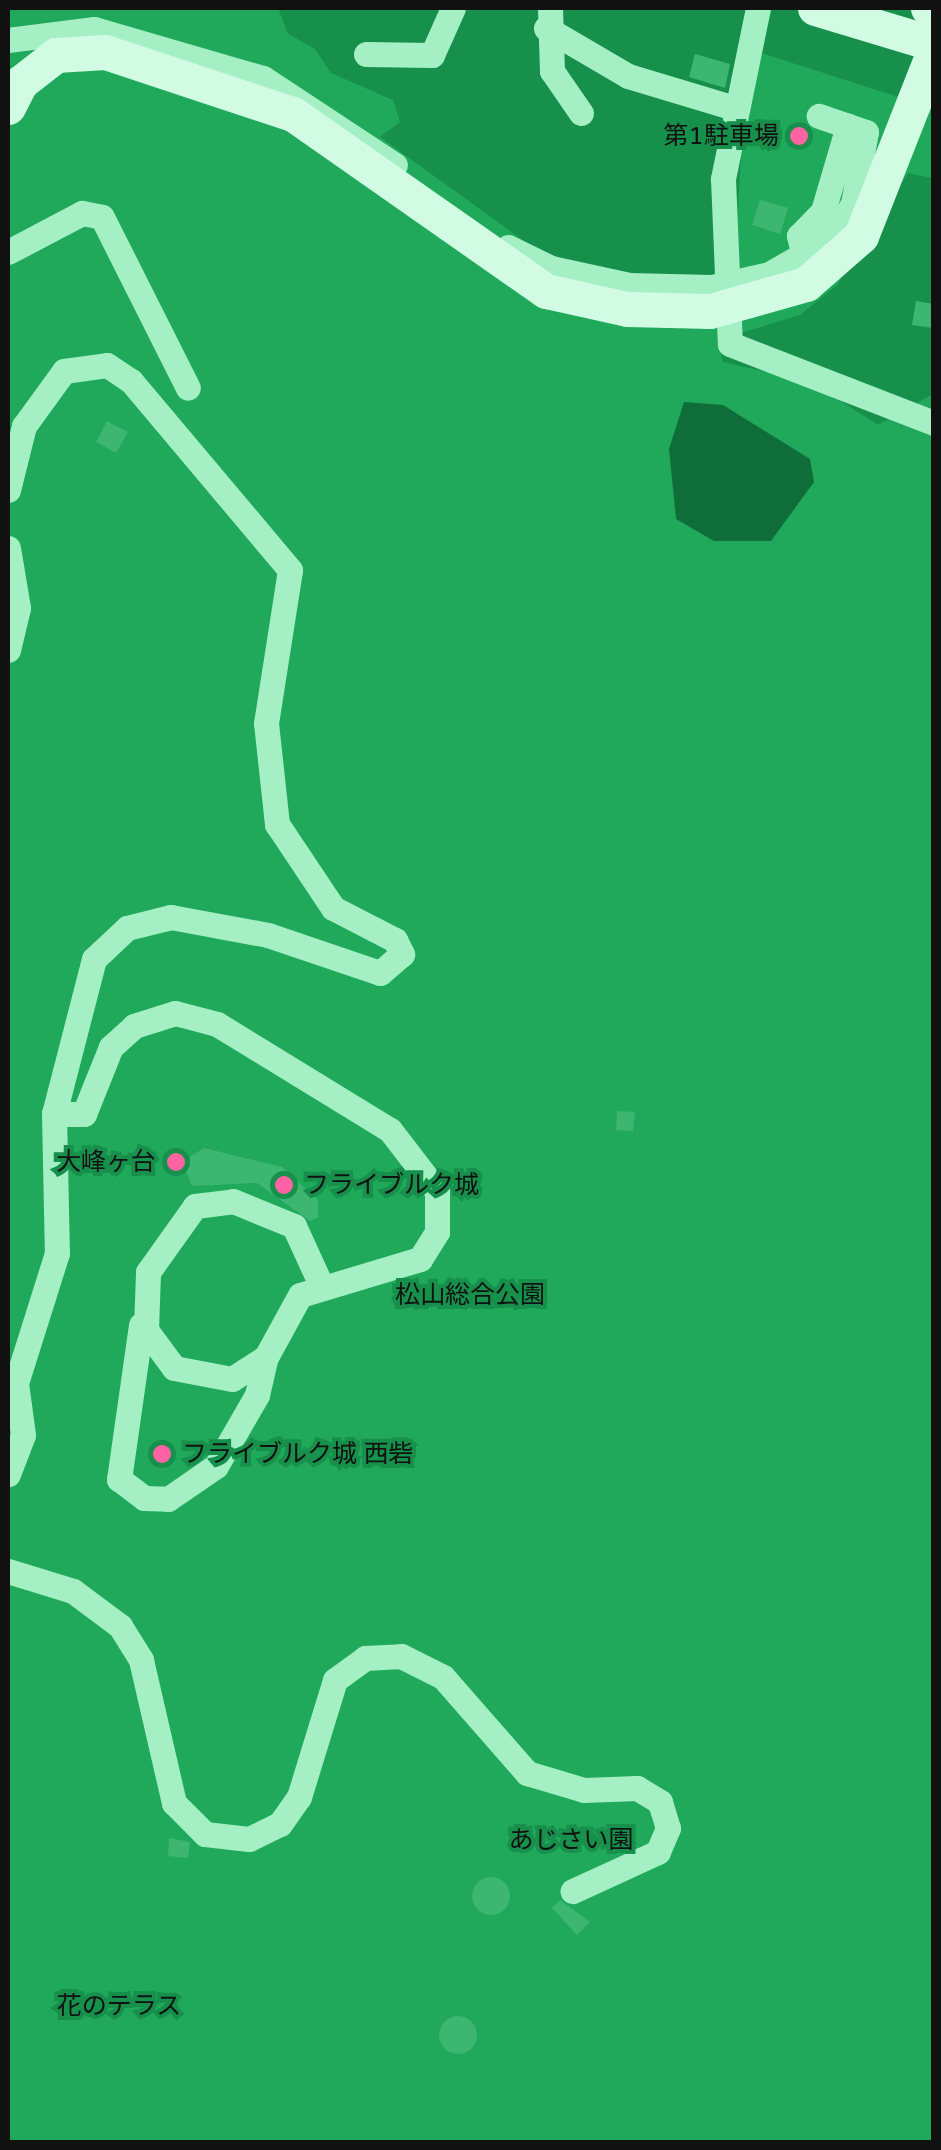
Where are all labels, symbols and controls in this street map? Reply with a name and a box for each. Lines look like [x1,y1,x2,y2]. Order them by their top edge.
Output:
place label: 第1駐車場 [663,121,779,151]
marker: 第1駐車場 [788,125,810,147]
place label: 大峰ヶ台 [56,1147,156,1177]
marker: 大峰ヶ台 [165,1151,187,1173]
place label: フライブルク城 [304,1170,479,1200]
marker: フライブルク城 [273,1174,295,1196]
park label: 松山総合公園 [395,1280,545,1310]
place label: フライブルク城 西砦 [182,1439,413,1469]
marker: フライブルク城 西砦 [151,1443,173,1465]
park label: あじさい園 [509,1825,633,1855]
park label: 花のテラス [57,1991,181,2021]

